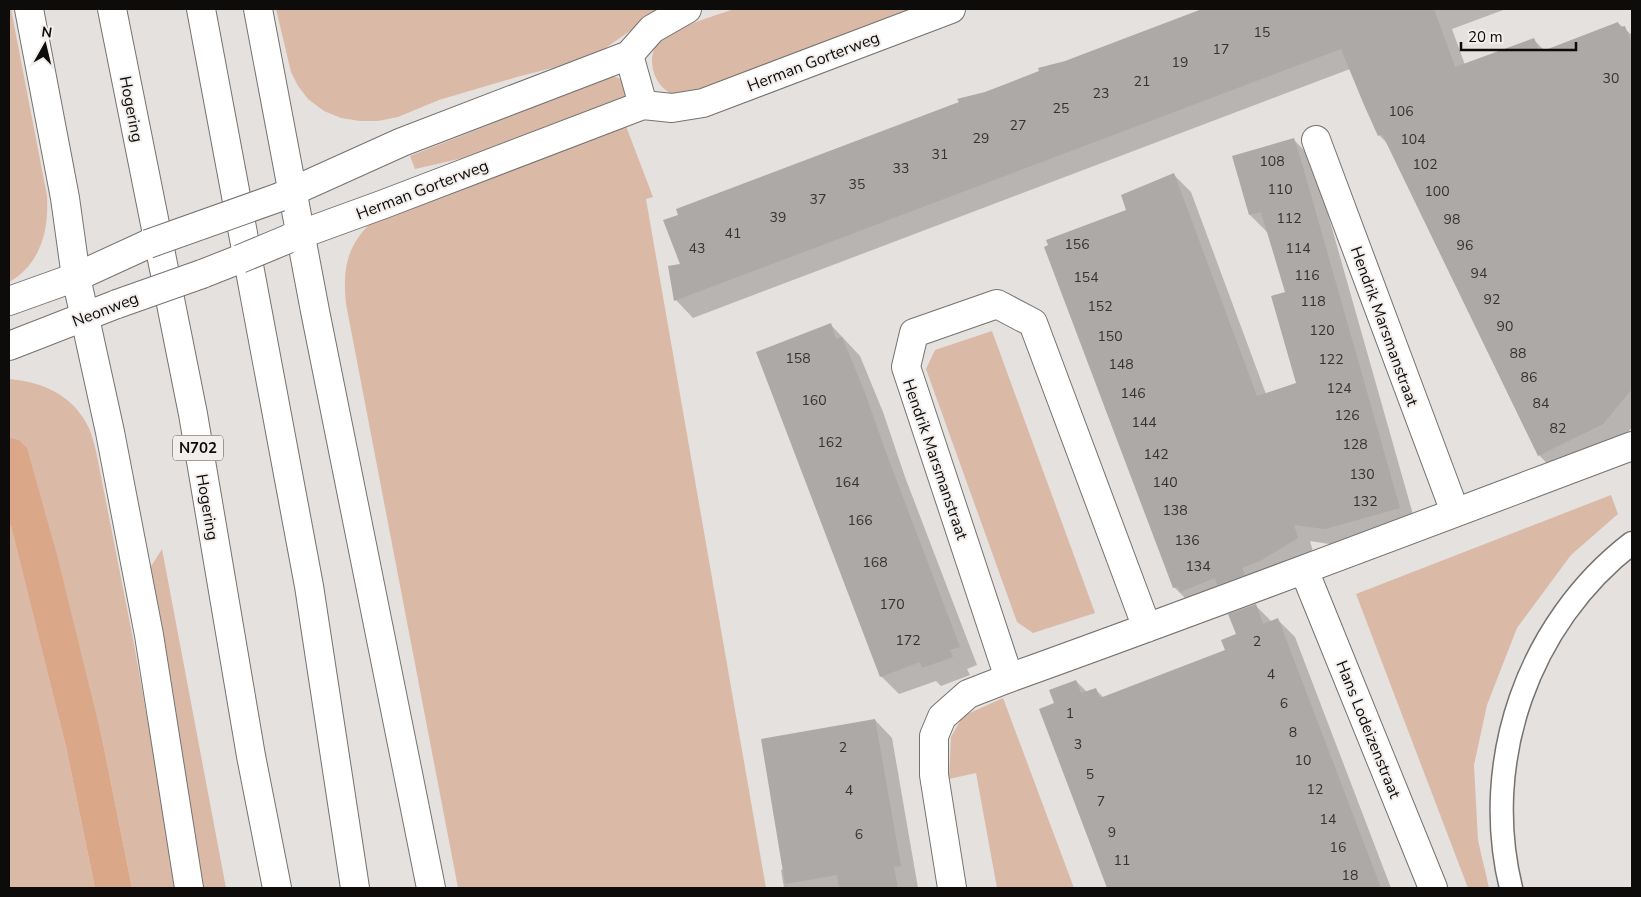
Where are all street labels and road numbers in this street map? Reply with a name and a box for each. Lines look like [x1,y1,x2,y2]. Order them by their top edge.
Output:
street label: Herman Gorterweg [744,27,883,97]
street label: Hogering [114,74,148,144]
street label: Herman Gorterweg [353,155,492,225]
street label: Hendrik Marsmanstraat [1345,243,1423,410]
street label: Neonweg [69,287,142,333]
street label: Hendrik Marsmanstraat [897,376,973,543]
road number: N702 [173,436,223,460]
street label: Hogering [190,472,224,542]
street label: Hans Lodeizenstraat [1330,657,1406,802]

